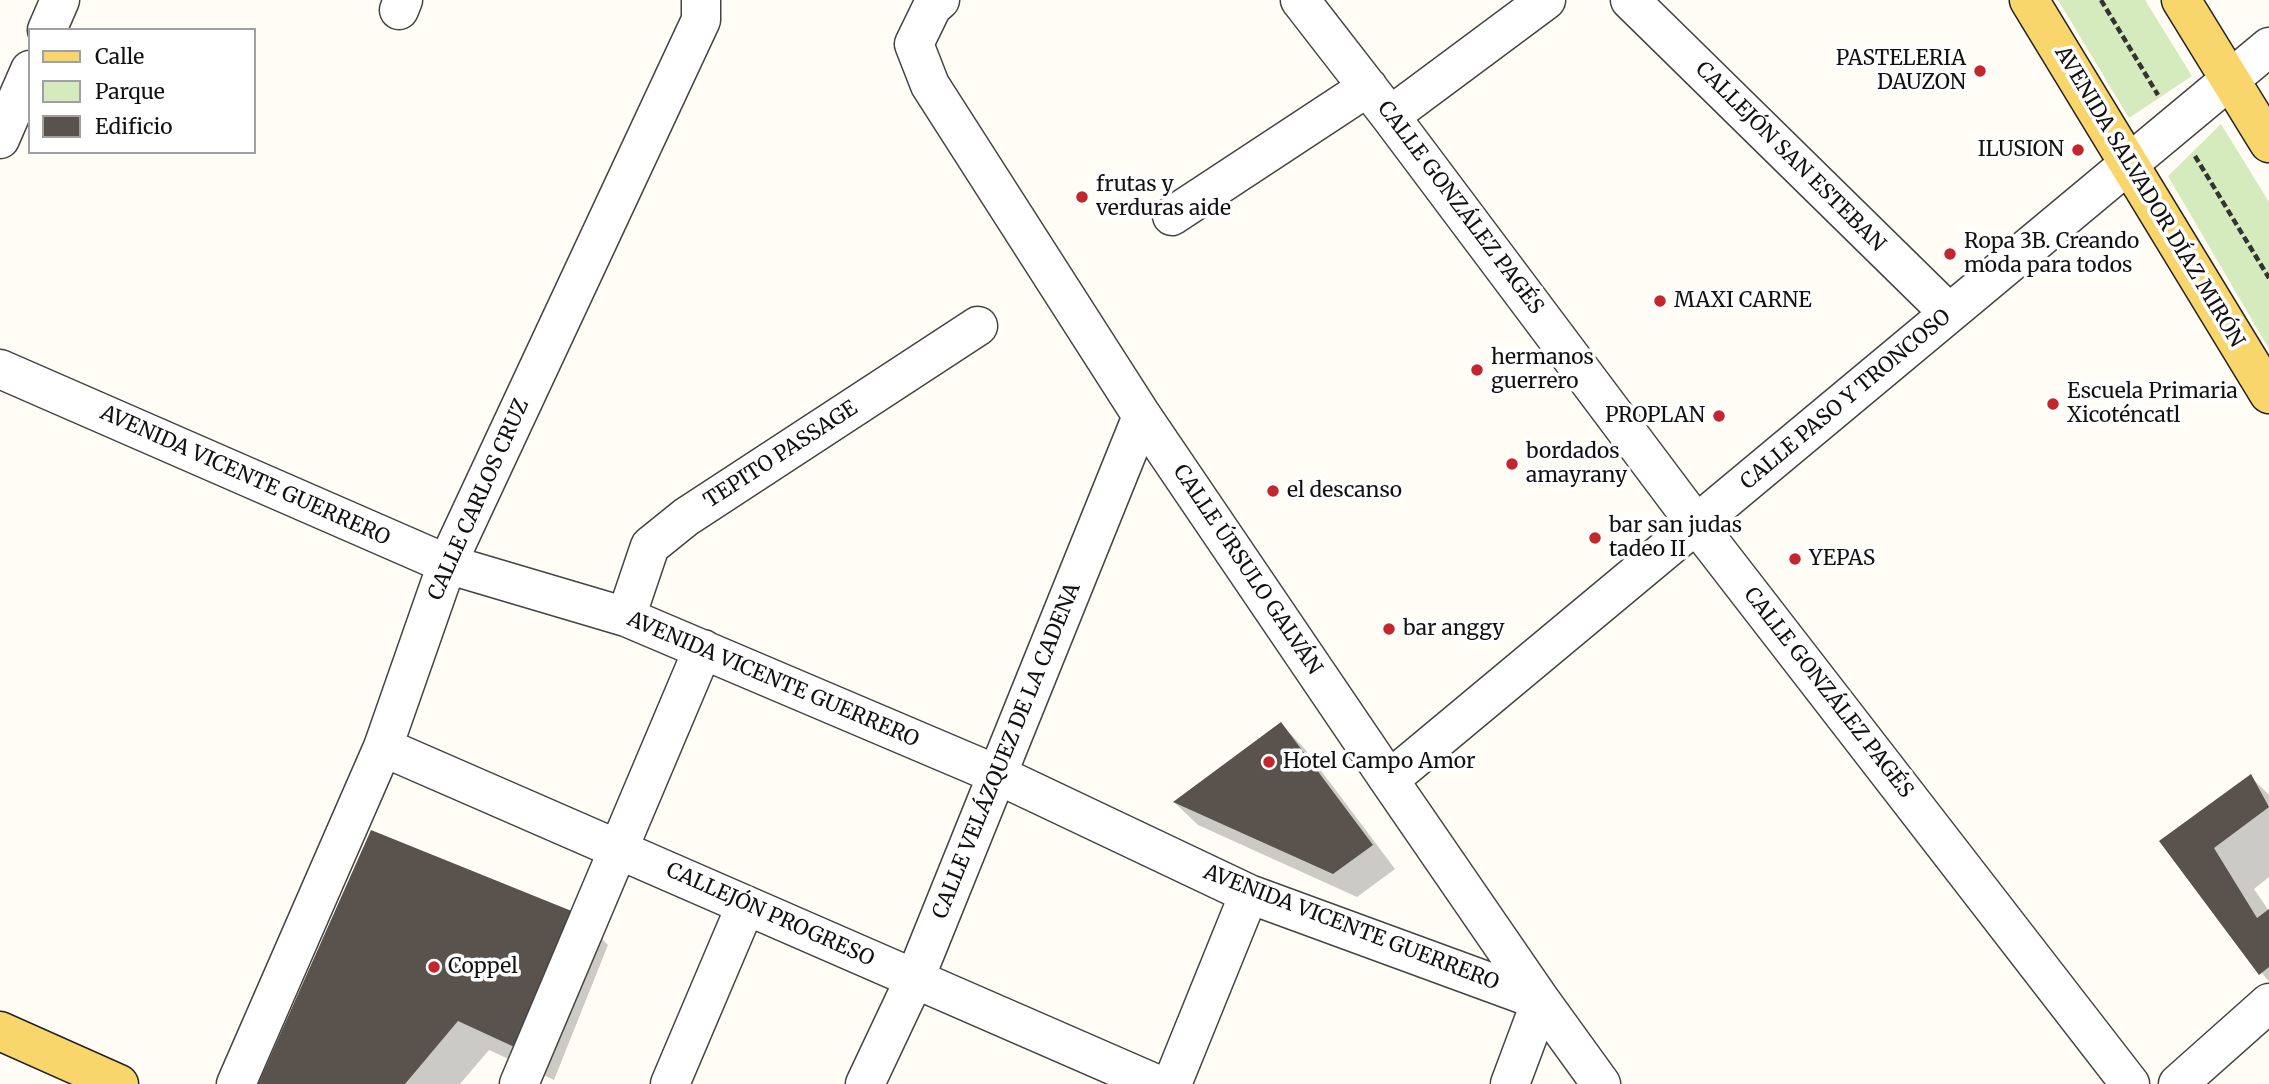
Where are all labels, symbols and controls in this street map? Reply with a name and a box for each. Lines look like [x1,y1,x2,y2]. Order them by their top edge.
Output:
legend [28,28,256,154]
street label: AVENIDA SALVADOR DÍAZ MIRÓN [2049,42,2249,352]
text: Calle [95,43,144,70]
place label: PASTELERIA DAUZON [1836,46,1966,96]
street label: CALLEJÓN SAN ESTEBAN [1690,57,1890,257]
marker: PASTELERIA DAUZON [1972,63,1988,79]
text: Parque [95,78,165,105]
street label: CALLE GONZÁLEZ PAGÉS [1372,97,1548,319]
text: Edificio [95,113,172,140]
place label: ILUSION [1978,137,2064,163]
marker: ILUSION [2070,142,2086,158]
place label: frutas y verduras aide [1096,172,1231,222]
marker: frutas y verduras aide [1074,189,1090,205]
place label: Ropa 3B. Creando moda para todos [1964,229,2139,279]
marker: Ropa 3B. Creando moda para todos [1942,246,1958,262]
place label: MAXI CARNE [1674,288,1812,314]
marker: MAXI CARNE [1652,293,1668,309]
street label: CALLE PASO Y TRONCOSO [1736,305,1956,495]
place label: hermanos guerrero [1491,345,1594,395]
marker: hermanos guerrero [1469,362,1485,378]
place label: Escuela Primaria Xicoténcatl [2067,379,2238,429]
street label: CALLE CARLOS CRUZ [423,395,535,605]
street label: TEPITO PASSAGE [700,396,862,514]
marker: Escuela Primaria Xicoténcatl [2045,396,2061,412]
street label: AVENIDA VICENTE GUERRERO [96,401,394,551]
place label: PROPLAN [1605,403,1705,429]
marker: PROPLAN [1711,408,1727,424]
place label: bordados amayrany [1526,439,1627,489]
marker: bordados amayrany [1504,456,1520,472]
street label: CALLE ÚRSULO GALVÁN [1167,460,1327,680]
place label: el descanso [1287,478,1402,504]
marker: el descanso [1265,483,1281,499]
place label: bar san judas tadeo II [1609,513,1742,563]
marker: bar san judas tadeo II [1587,530,1603,546]
place label: YEPAS [1809,546,1875,572]
marker: YEPAS [1787,551,1803,567]
street label: CALLE VELÁZQUEZ DE LA CADENA [928,579,1086,923]
street label: CALLE GONZÁLEZ PAGÉS [1738,583,1918,803]
street label: AVENIDA VICENTE GUERRERO [623,607,923,753]
place label: bar anggy [1403,616,1505,642]
marker: bar anggy [1381,621,1397,637]
place label: Hotel Campo Amor [1283,749,1475,775]
marker: Hotel Campo Amor [1261,754,1277,770]
street label: CALLEJÓN PROGRESO [662,858,878,972]
street label: AVENIDA VICENTE GUERRERO [1200,860,1502,996]
place label: Coppel [448,954,518,980]
marker: Coppel [426,959,442,975]

